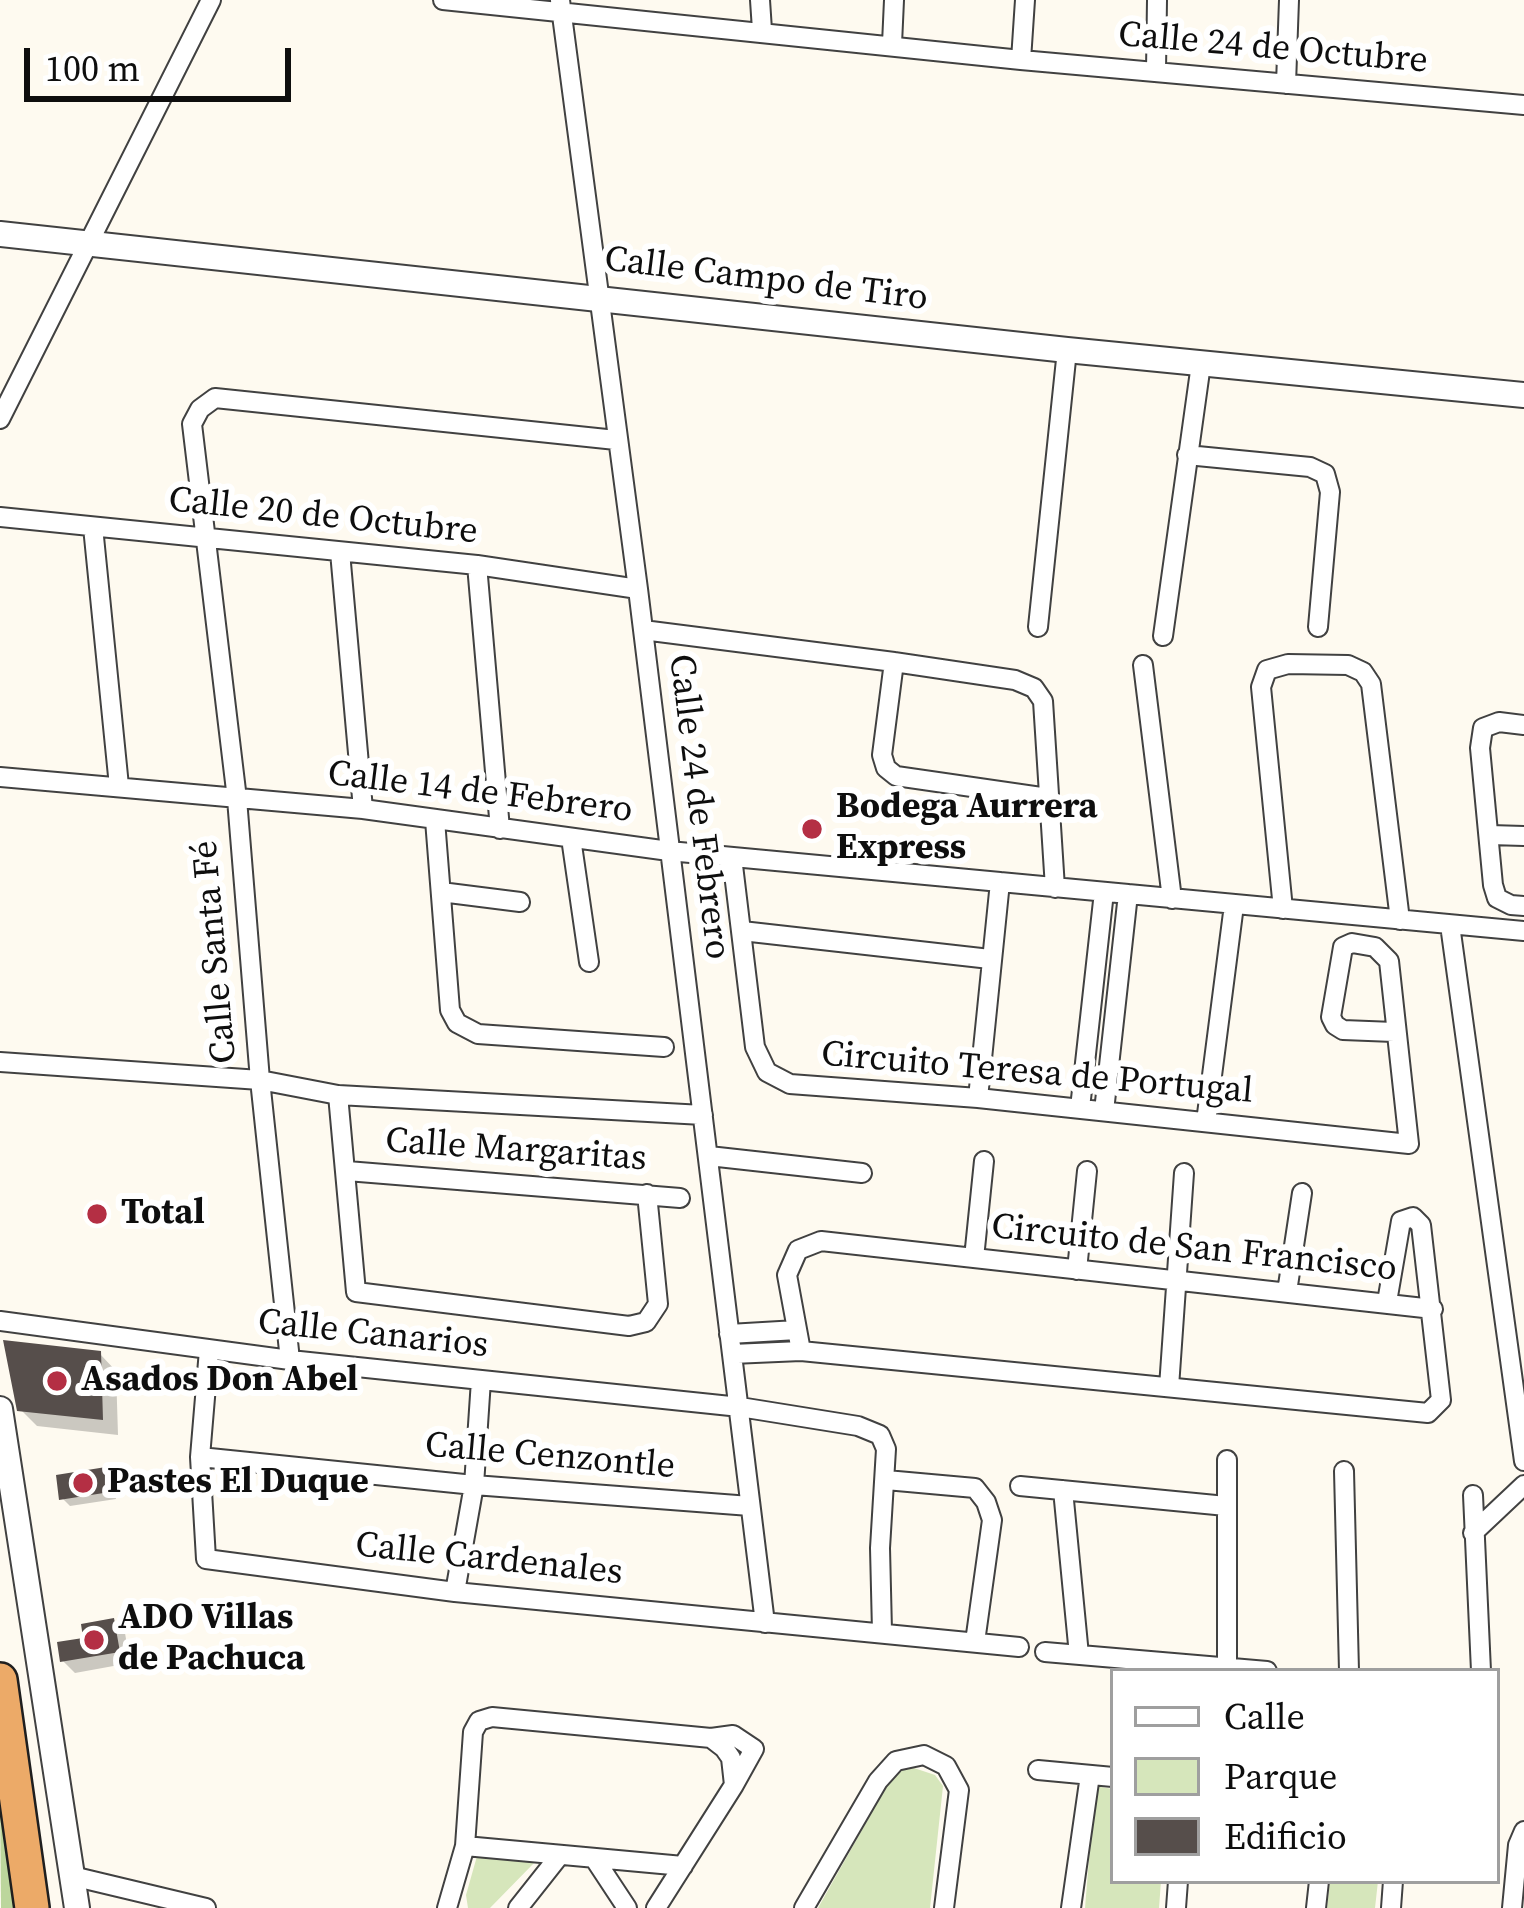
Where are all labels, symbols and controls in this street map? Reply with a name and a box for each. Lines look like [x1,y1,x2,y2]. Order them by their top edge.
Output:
street label: Calle 24 de Octubre [1116,14,1430,84]
scale bar [30,24,297,98]
text: 100 m [45,44,140,93]
street label: Calle Campo de Tiro [602,239,930,321]
street label: Calle 20 de Octubre [166,479,480,555]
street label: Calle 24 de Febrero [658,652,738,962]
street label: Calle 14 de Febrero [325,753,635,833]
place label: Bodega Aurrera Express [836,786,1098,871]
marker: Bodega Aurrera Express [799,816,825,842]
street label: Calle Santa Fé [185,839,247,1065]
street label: Circuito Teresa de Portugal [819,1034,1255,1114]
street label: Calle Margaritas [384,1120,648,1182]
place label: Total [121,1192,205,1236]
marker: Total [84,1201,110,1227]
street label: Circuito de San Francisco [989,1206,1399,1292]
street label: Calle Canarios [256,1301,490,1369]
place label: Asados Don Abel [81,1359,358,1403]
marker: Asados Don Abel [44,1368,70,1394]
street label: Calle Cenzontle [423,1425,677,1489]
place label: Pastes El Duque [107,1461,369,1505]
marker: Pastes El Duque [70,1470,96,1496]
street label: Calle Cardenales [353,1524,625,1596]
place label: ADO Villas de Pachuca [118,1597,305,1682]
marker: ADO Villas de Pachuca [81,1627,107,1653]
legend [1110,1668,1500,1884]
text: Calle [1224,1692,1305,1741]
text: Parque [1224,1752,1337,1801]
text: Edificio [1224,1812,1347,1861]

